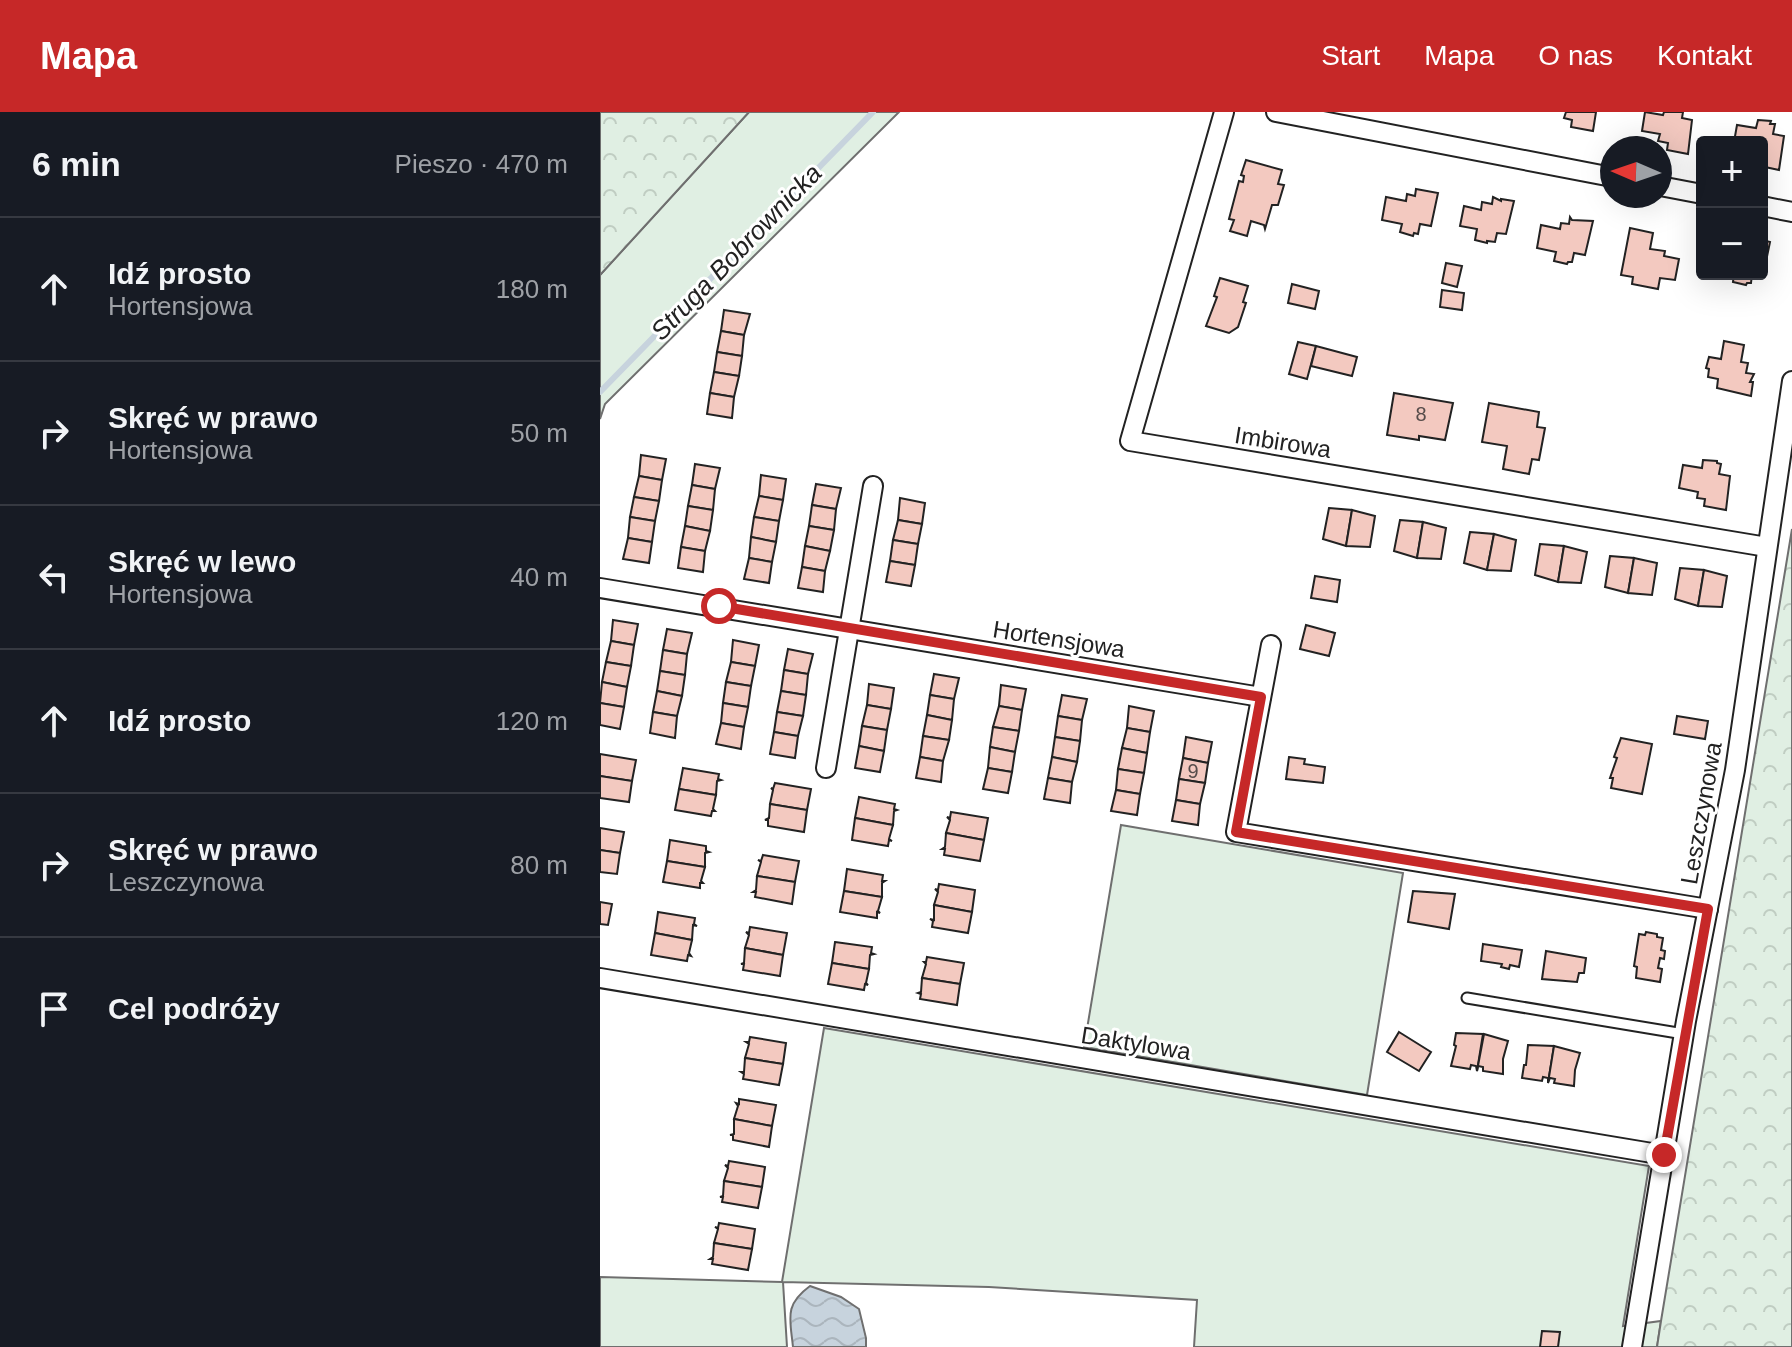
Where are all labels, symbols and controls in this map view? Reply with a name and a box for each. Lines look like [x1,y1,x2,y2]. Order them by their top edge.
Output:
text: Mapa [40,35,137,77]
text: Start [1321,40,1380,71]
text: Mapa [1424,40,1494,71]
text: O nas [1538,40,1613,71]
text: Kontakt [1657,40,1752,71]
north arrow [1600,136,1672,208]
map controls [1696,136,1768,280]
button: + [1696,136,1768,208]
text: 6 min [32,145,121,183]
text: Pieszo · 470 m [395,149,568,179]
water label: Struga Bobrownicka [644,158,828,346]
button: − [1696,208,1768,280]
text: Idź prosto [108,257,251,290]
icon: ahead [32,267,76,311]
text: 180 m [496,274,568,304]
text: Hortensjowa [108,291,253,321]
text: Skręć w prawo [108,401,318,434]
house number: 8 [1415,403,1427,425]
icon: right [32,411,76,455]
text: 50 m [510,418,568,448]
street label: Imbirowa [1233,421,1334,463]
text: Hortensjowa [108,435,253,465]
text: Skręć w lewo [108,545,296,578]
icon: left [32,555,76,599]
text: 40 m [510,562,568,592]
text: Hortensjowa [108,579,253,609]
route start [701,588,737,624]
street label: Hortensjowa [991,615,1128,663]
icon: ahead [32,699,76,743]
text: Idź prosto [108,704,251,737]
text: 120 m [496,706,568,736]
street label: Leszczynowa [1675,739,1727,886]
house number: 9 [1187,760,1199,782]
text: Skręć w prawo [108,833,318,866]
icon: right [32,843,76,887]
text: 80 m [510,850,568,880]
text: Leszczynowa [108,867,264,897]
icon: arrive [32,987,76,1031]
text: Cel podróży [108,992,280,1025]
street label: Daktylowa [1079,1021,1193,1065]
route end [1646,1137,1682,1173]

